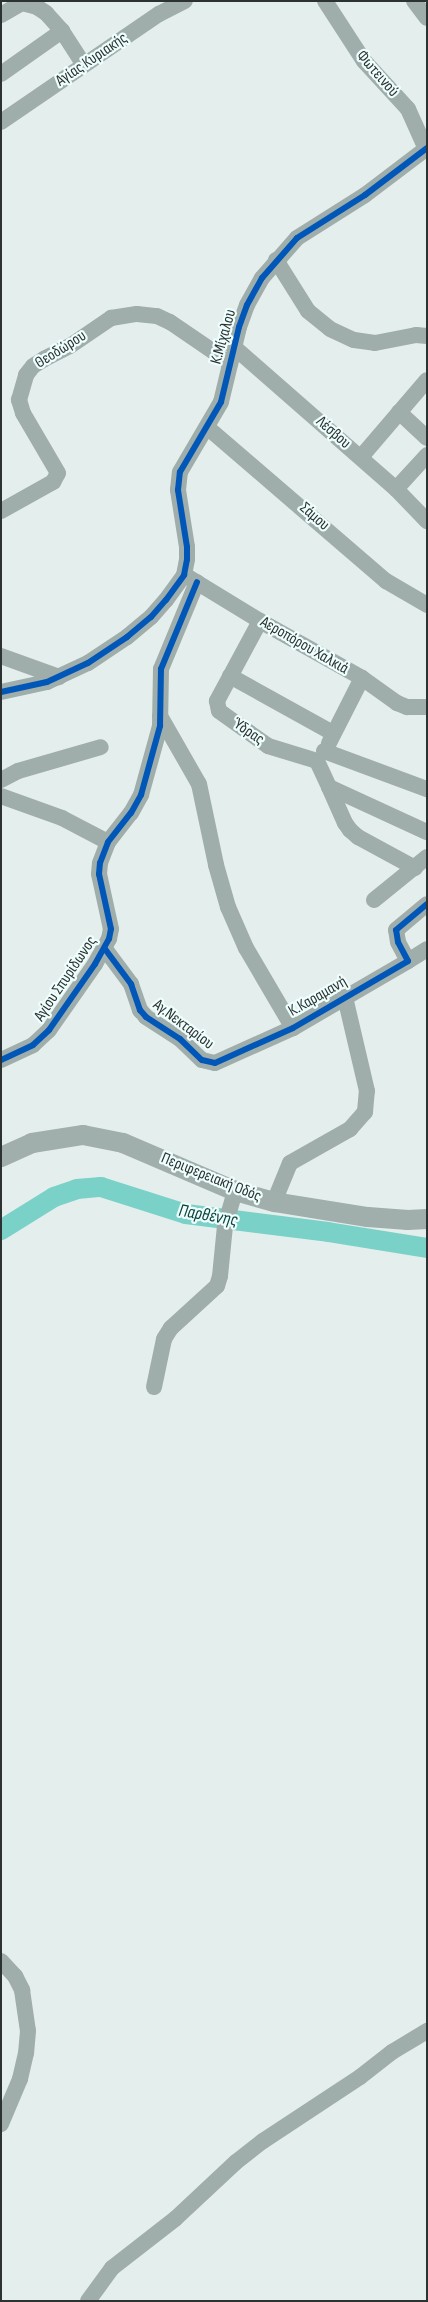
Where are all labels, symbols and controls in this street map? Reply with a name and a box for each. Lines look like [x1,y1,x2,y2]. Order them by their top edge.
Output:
street label: Αγίας Κυριακής [53,29,131,91]
street label: Φωτεινού [352,47,402,101]
street label: Κ.Μίχαλου [207,307,241,367]
street label: Θεοδώρου [32,327,90,373]
street label: Λέσβου [312,413,354,453]
street label: Σάμου [295,499,333,535]
street label: Αεροπόρου Χαλκιά [257,613,351,679]
street label: Ύδρας [228,714,268,750]
street label: Αγίου Σπυρίδωνος [31,933,101,1025]
street label: Κ.Καραμανή [285,973,351,1021]
street label: Αγ.Νεκταρίου [149,996,217,1054]
street label: Περιφερειακή Οδός [158,1149,264,1207]
water label: Παρθένης [177,1200,239,1232]

